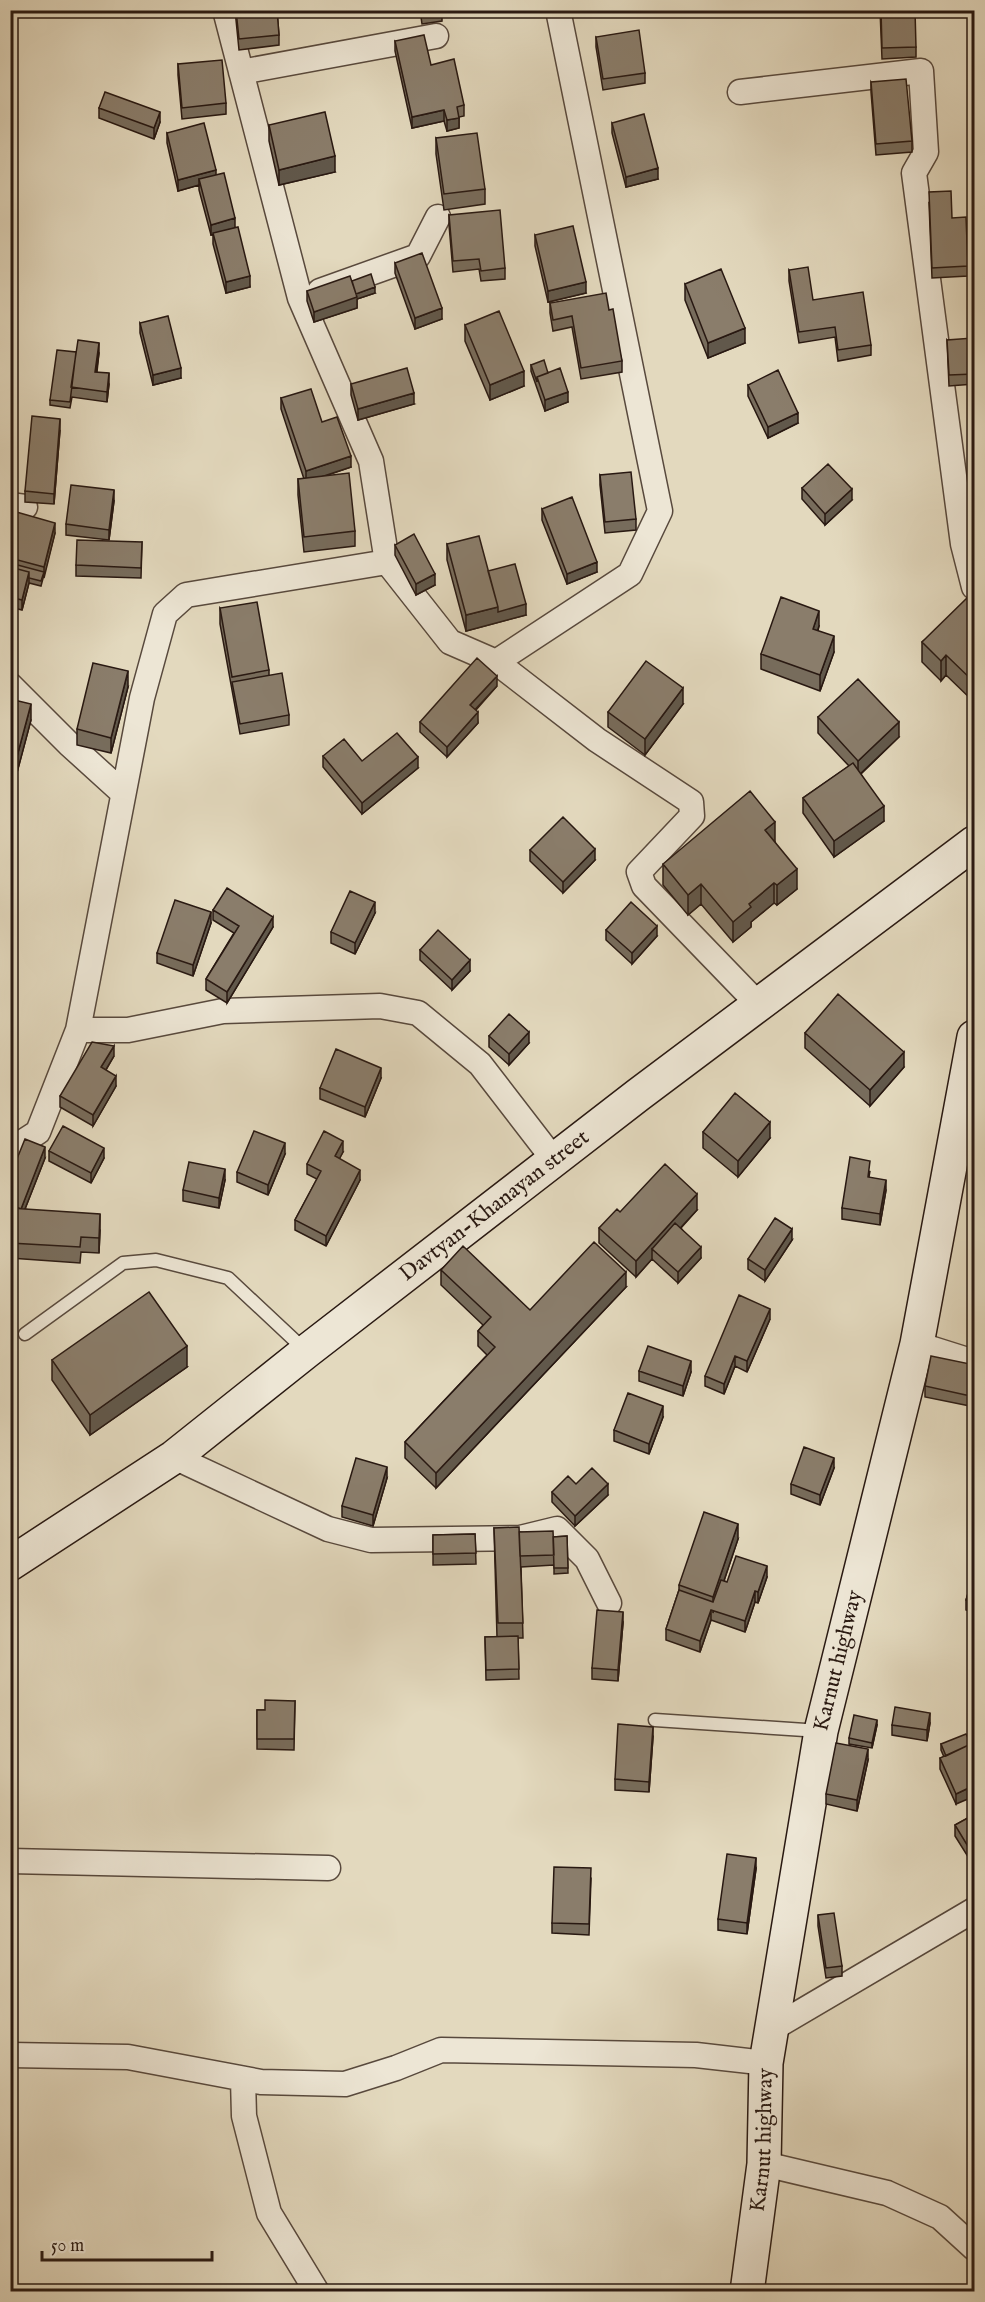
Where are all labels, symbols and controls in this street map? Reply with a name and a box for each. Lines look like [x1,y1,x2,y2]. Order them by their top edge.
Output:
street label: Davtyan-Khanayan street [394,1123,595,1288]
street label: Karnut highway [807,1587,869,1734]
street label: Karnut highway [744,2068,780,2214]
scale bar [42,2224,212,2262]
text: 50 m [51,2235,84,2258]

